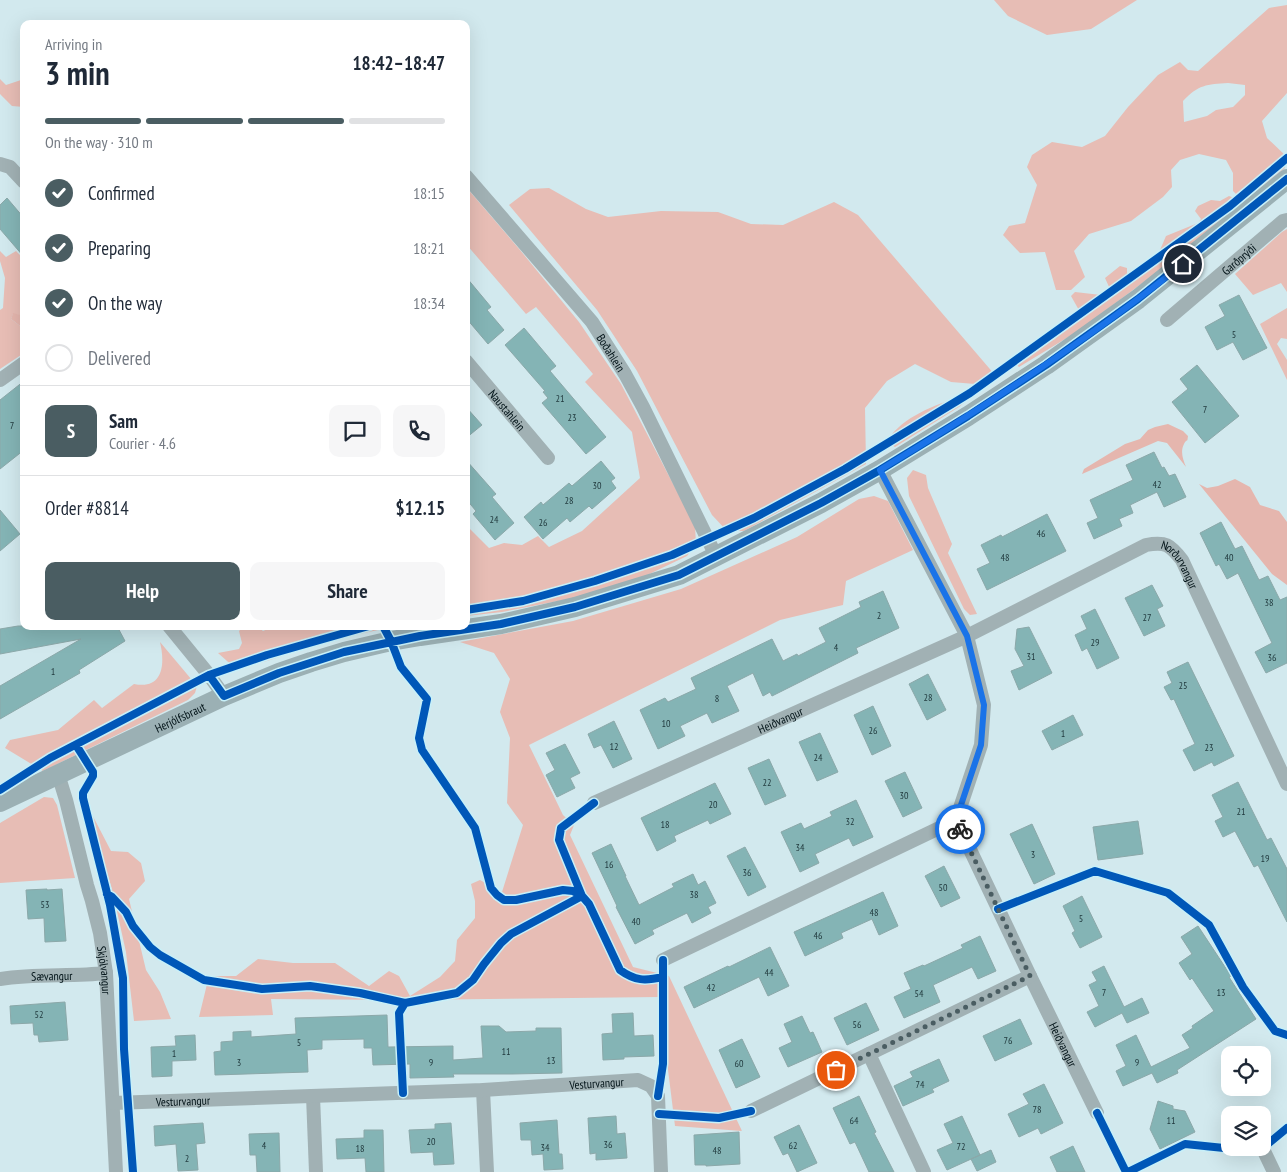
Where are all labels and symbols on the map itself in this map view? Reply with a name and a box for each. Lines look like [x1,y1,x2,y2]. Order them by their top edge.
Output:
street label: Garðprýði [1218,240,1259,278]
pin [1162,243,1204,285]
house number: 5 [1232,328,1236,341]
street label: Boðahlein [594,331,629,374]
street label: Naustahlein [486,386,529,434]
house number: 21 [556,392,565,405]
house number: 7 [1203,403,1207,416]
house number: 23 [568,411,577,424]
house number: 7 [10,419,14,432]
house number: 42 [1153,478,1162,491]
house number: 30 [593,479,602,492]
house number: 28 [565,494,574,507]
house number: 24 [490,513,499,526]
house number: 26 [539,516,548,529]
house number: 46 [1037,527,1046,540]
street label: Norðurvangur [1160,536,1202,592]
house number: 48 [1001,551,1010,564]
house number: 40 [1225,551,1234,564]
house number: 38 [1265,596,1274,609]
house number: 2 [877,609,881,622]
house number: 27 [1143,611,1152,624]
house number: 29 [1091,636,1100,649]
house number: 4 [834,641,839,654]
house number: 31 [1027,650,1036,663]
house number: 36 [1268,651,1277,664]
house number: 1 [51,665,55,678]
house number: 25 [1179,679,1188,692]
house number: 28 [924,691,933,704]
house number: 8 [715,692,719,705]
street label: Herjólfsbraut [152,698,208,735]
street label: Heiðvangur [755,703,806,736]
house number: 10 [662,717,671,730]
house number: 26 [869,724,878,737]
house number: 1 [1061,727,1065,740]
house number: 12 [610,740,619,753]
house number: 23 [1205,741,1214,754]
house number: 24 [814,751,823,764]
house number: 22 [763,776,772,789]
house number: 30 [900,789,909,802]
house number: 20 [709,798,718,811]
courier [935,804,985,854]
house number: 21 [1237,805,1246,818]
house number: 32 [846,815,855,828]
house number: 18 [661,818,670,831]
house number: 34 [796,841,805,854]
house number: 3 [1031,848,1035,861]
house number: 19 [1261,852,1270,865]
house number: 16 [605,858,614,871]
house number: 36 [743,866,752,879]
house number: 50 [939,881,948,894]
house number: 38 [690,888,699,901]
house number: 53 [41,898,50,911]
house number: 48 [870,906,879,919]
house number: 5 [1079,912,1083,925]
house number: 40 [632,915,641,928]
house number: 46 [814,929,823,942]
street label: Skjólvangur [95,945,115,996]
house number: 44 [765,966,774,979]
street label: Sævangur [31,967,73,983]
house number: 42 [707,981,716,994]
house number: 7 [1102,986,1106,999]
house number: 13 [1217,986,1226,999]
house number: 54 [915,987,924,1000]
house number: 52 [35,1008,44,1021]
house number: 56 [853,1018,862,1031]
street label: Heiðvangur [1046,1019,1081,1070]
house number: 76 [1004,1034,1013,1047]
house number: 5 [297,1036,301,1049]
house number: 11 [502,1045,511,1058]
house number: 1 [172,1047,176,1060]
pin [815,1049,857,1091]
house number: 13 [547,1054,556,1067]
house number: 3 [237,1056,241,1069]
house number: 9 [429,1056,433,1069]
house number: 9 [1135,1056,1139,1069]
house number: 60 [735,1057,744,1070]
street label: Vesturvangur [568,1073,625,1092]
house number: 74 [916,1078,925,1091]
street label: Vesturvangur [155,1092,211,1109]
house number: 78 [1033,1103,1042,1116]
house number: 64 [850,1114,859,1127]
house number: 11 [1167,1114,1176,1127]
house number: 20 [427,1135,436,1148]
house number: 36 [604,1138,613,1151]
house number: 4 [262,1139,267,1152]
house number: 62 [789,1139,798,1152]
house number: 72 [957,1140,966,1153]
house number: 34 [541,1141,550,1154]
house number: 18 [356,1142,365,1155]
house number: 48 [713,1144,722,1157]
house number: 2 [185,1152,189,1165]

